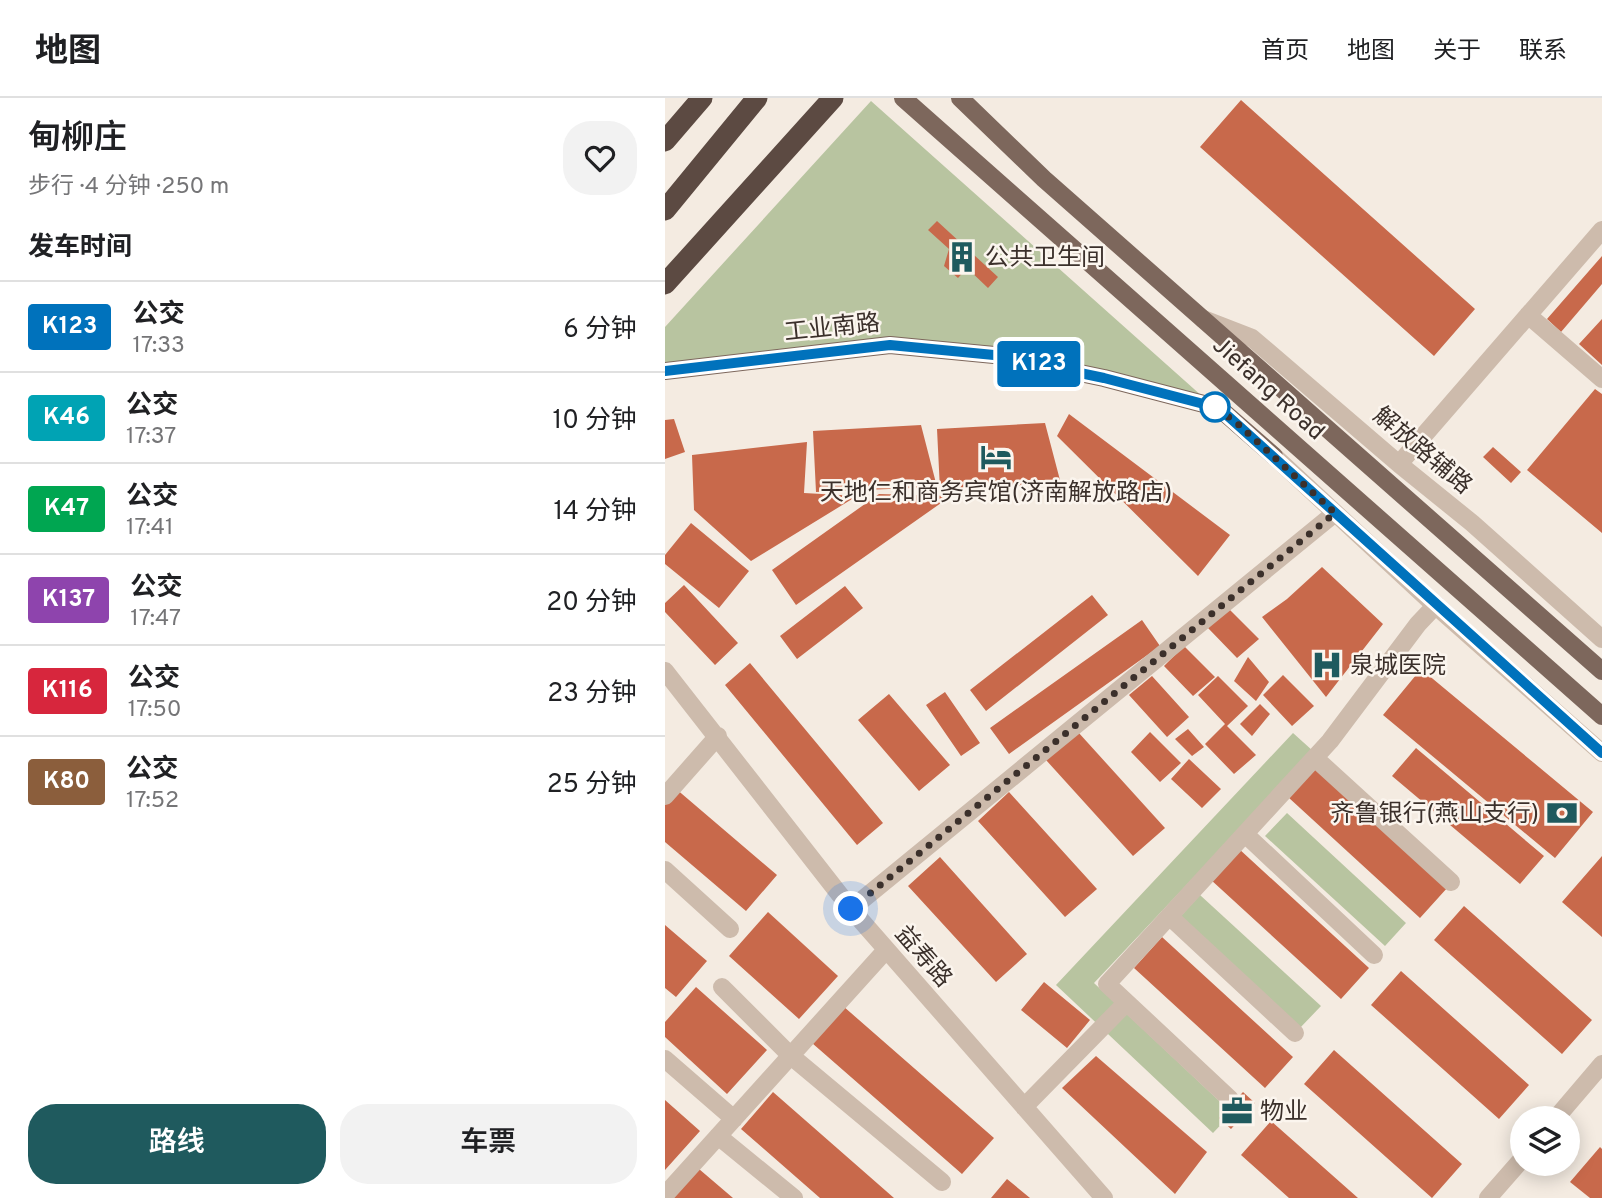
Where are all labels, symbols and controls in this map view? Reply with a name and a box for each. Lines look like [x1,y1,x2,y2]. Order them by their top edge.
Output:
text: 地图 [35,32,101,74]
text: 首页 [1261,37,1309,67]
text: 地图 [1347,37,1395,67]
text: 关于 [1433,37,1481,67]
text: 联系 [1519,37,1567,67]
text: 甸柳庄 [28,119,127,161]
button: heart [563,121,637,195]
text: 步行 · 4 分钟 · 250 m [28,173,229,202]
text: 发车时间 [28,232,132,265]
building icon: 公共卫生间 [945,240,979,274]
place label: 公共卫生间 [985,244,1105,274]
text: 公交 [132,299,184,332]
street label: 工业南路 [783,309,882,349]
text: K123 [42,312,97,342]
text: 6 分钟 [563,314,637,347]
street label: Jiefang Road [1205,331,1330,448]
text: 17:33 [132,332,185,361]
line badge: K123 [990,341,1088,387]
text: K123 [1011,349,1067,379]
text: 公交 [126,390,178,423]
unlabelled marker [1200,392,1230,422]
street label: 解放路辅路 [1366,401,1477,502]
text: K46 [43,403,90,433]
text: 10 分钟 [552,405,637,438]
text: 17:37 [126,423,176,452]
hotel icon: 天地仁和商务宾馆(济南解放路店) [979,440,1013,474]
place label: 天地仁和商务宾馆(济南解放路店) [820,479,1172,509]
text: 公交 [126,481,178,514]
text: K47 [44,494,89,524]
text: 14 分钟 [554,496,637,529]
text: 17:41 [126,514,174,543]
text: 公交 [130,572,182,605]
text: K137 [42,585,95,615]
text: 20 分钟 [546,587,637,620]
text: 17:47 [130,605,181,634]
hospital icon: 泉城医院 [1310,648,1344,682]
place label: 泉城医院 [1350,652,1446,682]
text: 公交 [128,663,180,696]
text: K116 [42,676,93,706]
text: 23 分钟 [547,678,637,711]
text: 17:50 [128,696,181,725]
text: 公交 [126,754,178,787]
text: K80 [43,767,90,797]
text: 25 分钟 [547,769,637,802]
text: 17:52 [126,787,179,816]
bank icon: 齐鲁银行(燕山支行) [1545,796,1579,830]
place label: 齐鲁银行(燕山支行) [1331,800,1539,830]
your location [833,891,868,926]
street label: 益寿路 [888,920,957,994]
office icon: 物业 [1220,1094,1254,1128]
place label: 物业 [1260,1098,1308,1128]
button: 路线 [28,1104,326,1184]
button: 车票 [340,1104,637,1184]
map controls [1510,1106,1580,1176]
button: layers [1510,1106,1580,1176]

